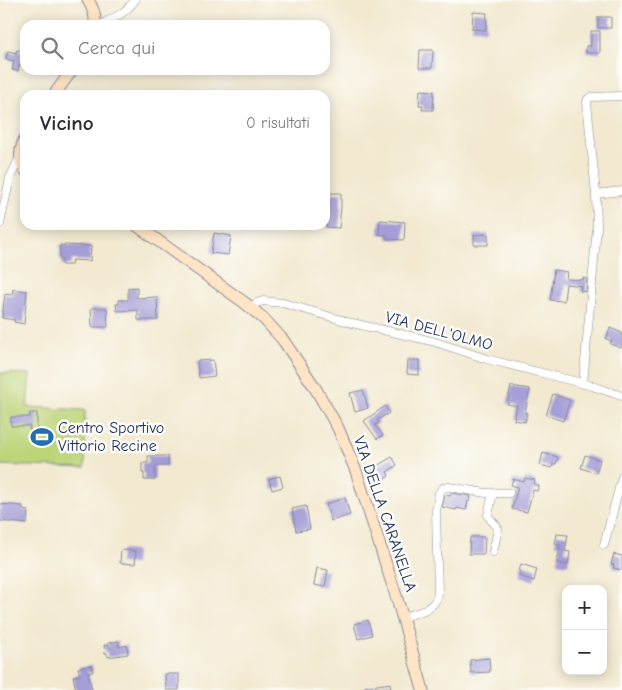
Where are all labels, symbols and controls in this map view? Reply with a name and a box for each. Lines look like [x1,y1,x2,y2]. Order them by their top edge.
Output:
search box [20,20,330,75]
icon: search [38,34,66,62]
text: Cerca qui [78,37,155,59]
text: Vicino [40,111,94,135]
text: 0 risultati [246,114,310,132]
street label: VIA DELL'OLMO [383,308,495,354]
place label: Centro Sportivo Vittorio Recine [58,419,164,455]
sports icon: Centro Sportivo Vittorio Recine [29,424,55,450]
street label: VIA DELLA CARANELLA [350,434,420,594]
map controls [562,585,607,675]
button: + [562,585,607,630]
button: − [562,630,607,675]

